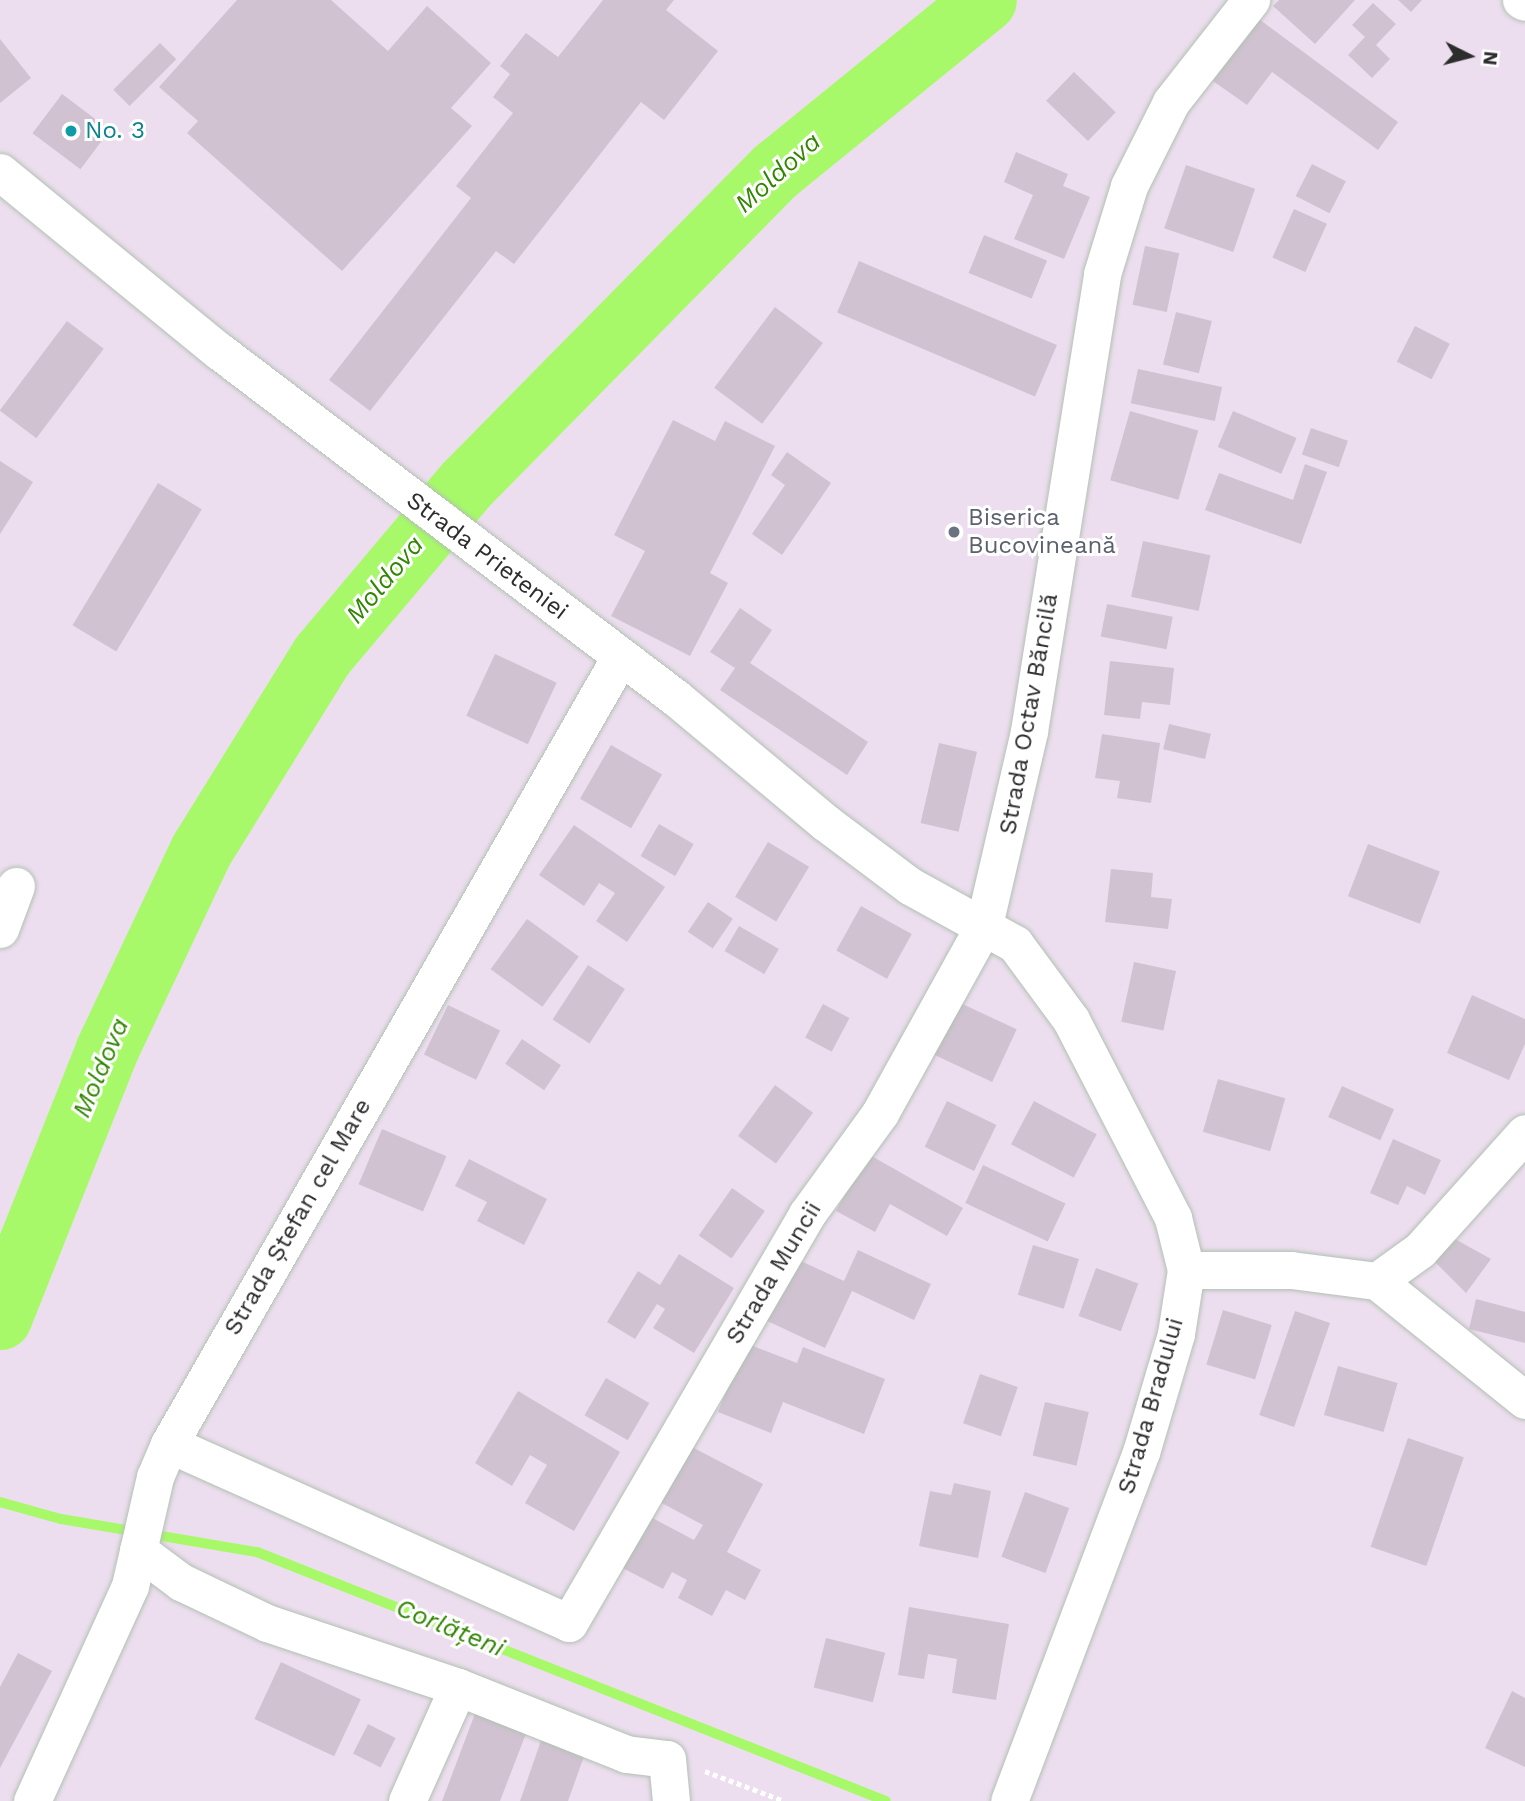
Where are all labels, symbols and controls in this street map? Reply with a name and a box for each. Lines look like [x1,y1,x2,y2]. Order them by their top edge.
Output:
north arrow [1434,21,1504,91]
text: N [1478,50,1503,66]
place label: No. 3 [85,117,145,145]
marker: No. 3 [63,123,79,139]
water label: Moldova [729,126,827,220]
street label: Strada Prieteniei [400,486,574,626]
place label: Biserica Bucovineană [968,504,1116,560]
marker: Biserica Bucovineană [946,524,962,540]
water label: Moldova [339,530,431,630]
street label: Strada Octav Băncilă [994,591,1064,837]
water label: Moldova [66,1014,136,1122]
street label: Strada Ștefan cel Mare [218,1093,378,1341]
street label: Strada Muncii [720,1196,828,1350]
street label: Strada Bradului [1112,1314,1190,1498]
water label: Corlățeni [391,1592,509,1664]

